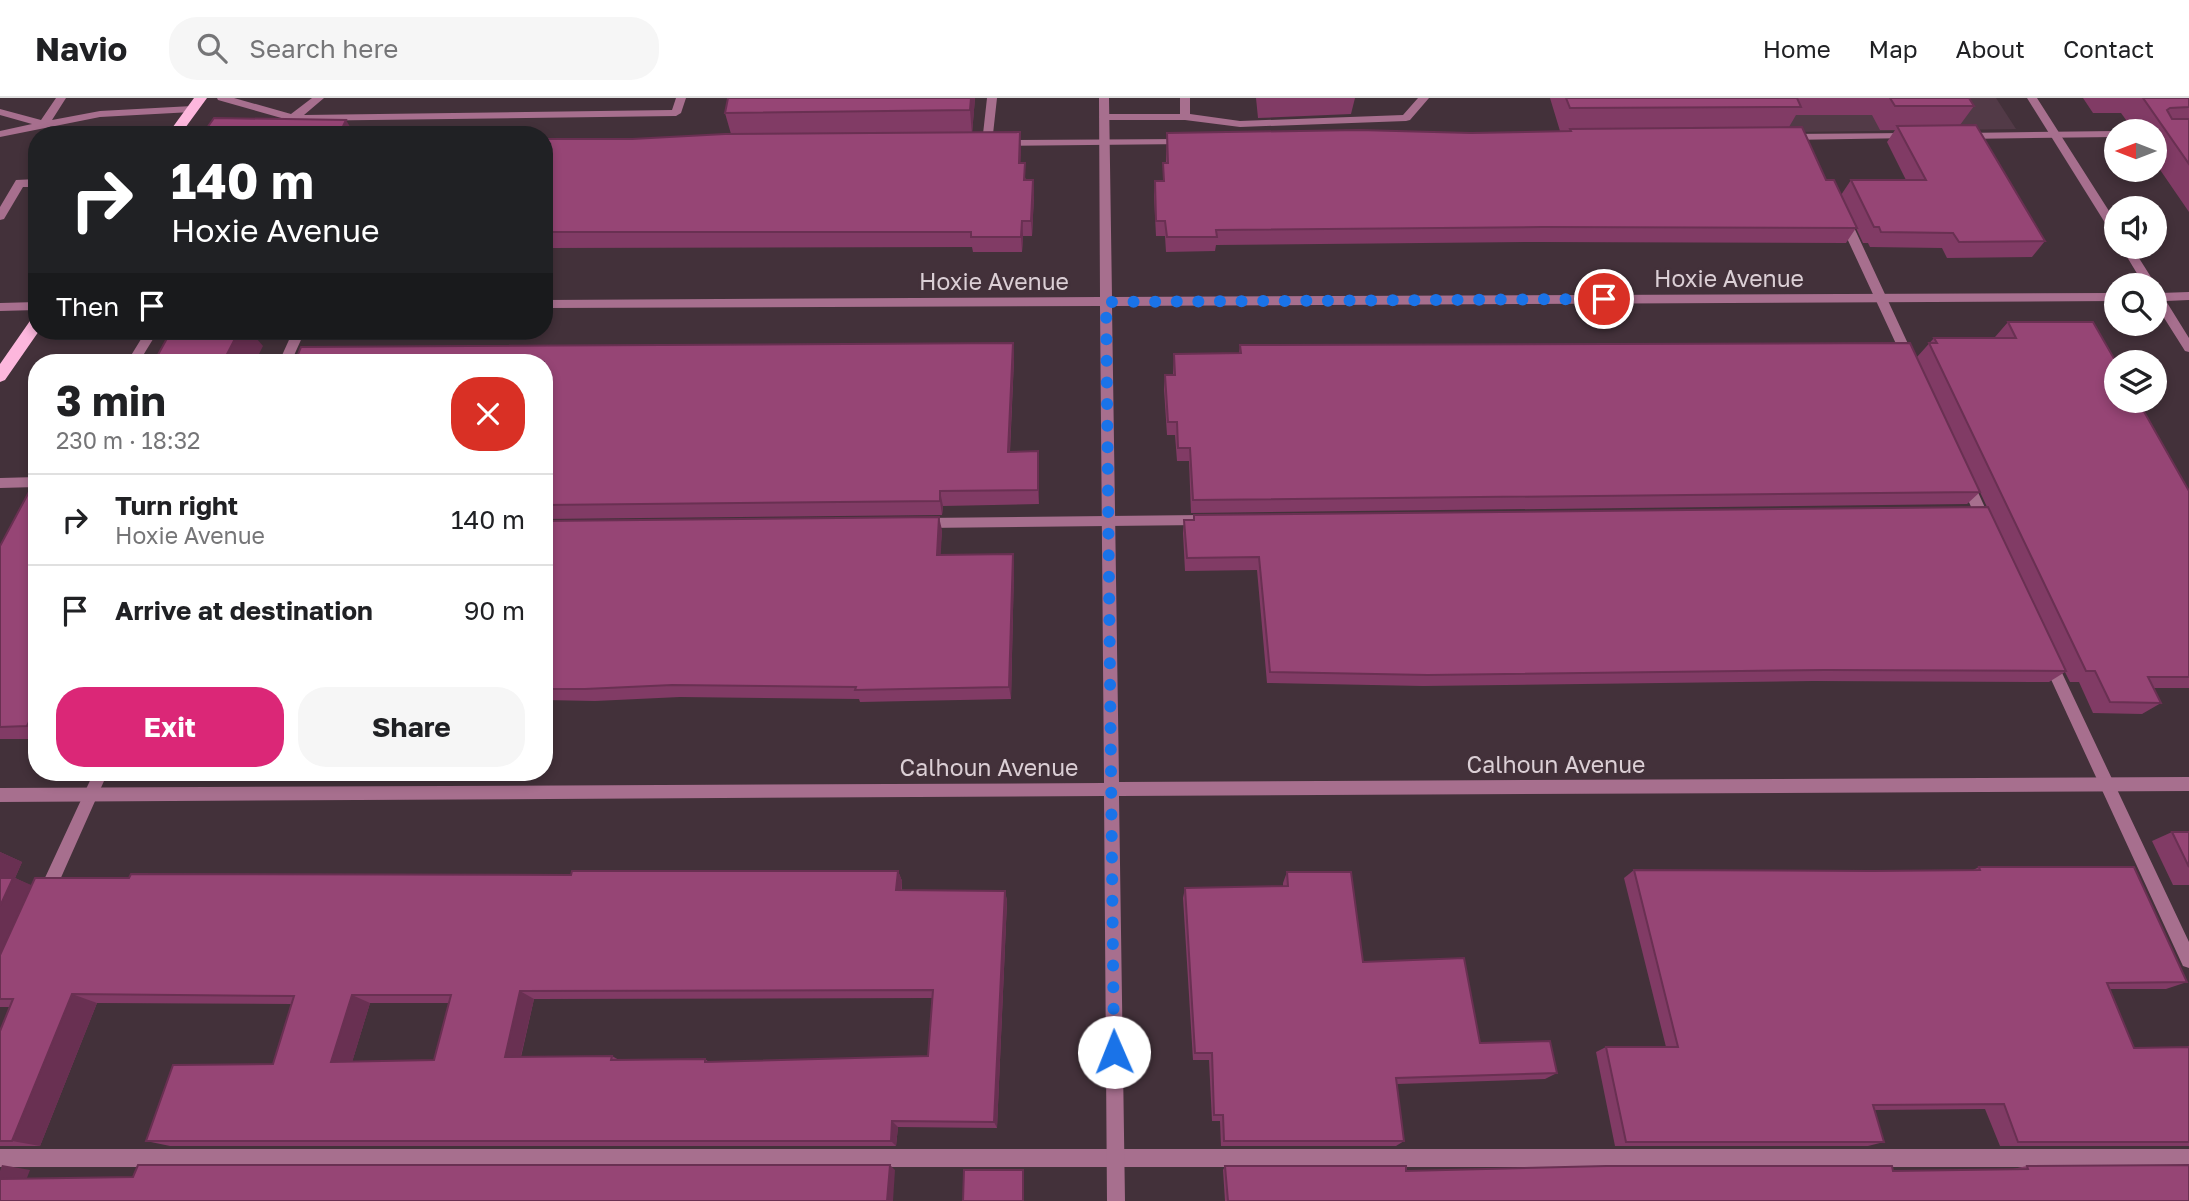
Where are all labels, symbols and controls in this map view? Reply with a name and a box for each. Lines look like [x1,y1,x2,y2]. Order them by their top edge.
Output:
search box [169,17,659,80]
text: Navio [35,29,127,68]
icon: search [193,29,231,67]
text: Search here [249,33,398,64]
text: Home [1763,34,1831,63]
text: Map [1869,34,1918,63]
text: About [1956,34,2025,63]
text: Contact [2063,34,2154,63]
north arrow [2104,119,2166,182]
map controls [2104,119,2167,413]
text: 140 m [171,151,314,210]
icon: right [56,154,147,245]
button: sound [2104,196,2167,259]
text: Hoxie Avenue [171,211,380,249]
street label: Hoxie Avenue [1654,264,1804,292]
street label: Hoxie Avenue [919,267,1069,295]
pin [1574,269,1634,329]
button: search [2104,273,2167,336]
icon: arrive [1585,280,1623,318]
icon: arrive [133,287,171,325]
text: Then [56,291,119,322]
button: layers [2104,350,2167,413]
text: 3 min [56,375,166,425]
button: close [451,377,525,451]
text: 230 m · 18:32 [56,426,200,454]
text: Turn right [115,490,238,521]
icon: right [56,501,94,539]
text: 140 m [451,504,525,535]
text: Hoxie Avenue [115,521,265,549]
icon: arrive [56,592,94,630]
text: Arrive at destination [115,595,373,626]
text: 90 m [464,595,525,626]
button: Exit [56,687,284,767]
button: Share [298,687,525,767]
street label: Calhoun Avenue [1467,750,1645,778]
street label: Calhoun Avenue [900,753,1078,781]
position arrow [1077,1015,1151,1089]

